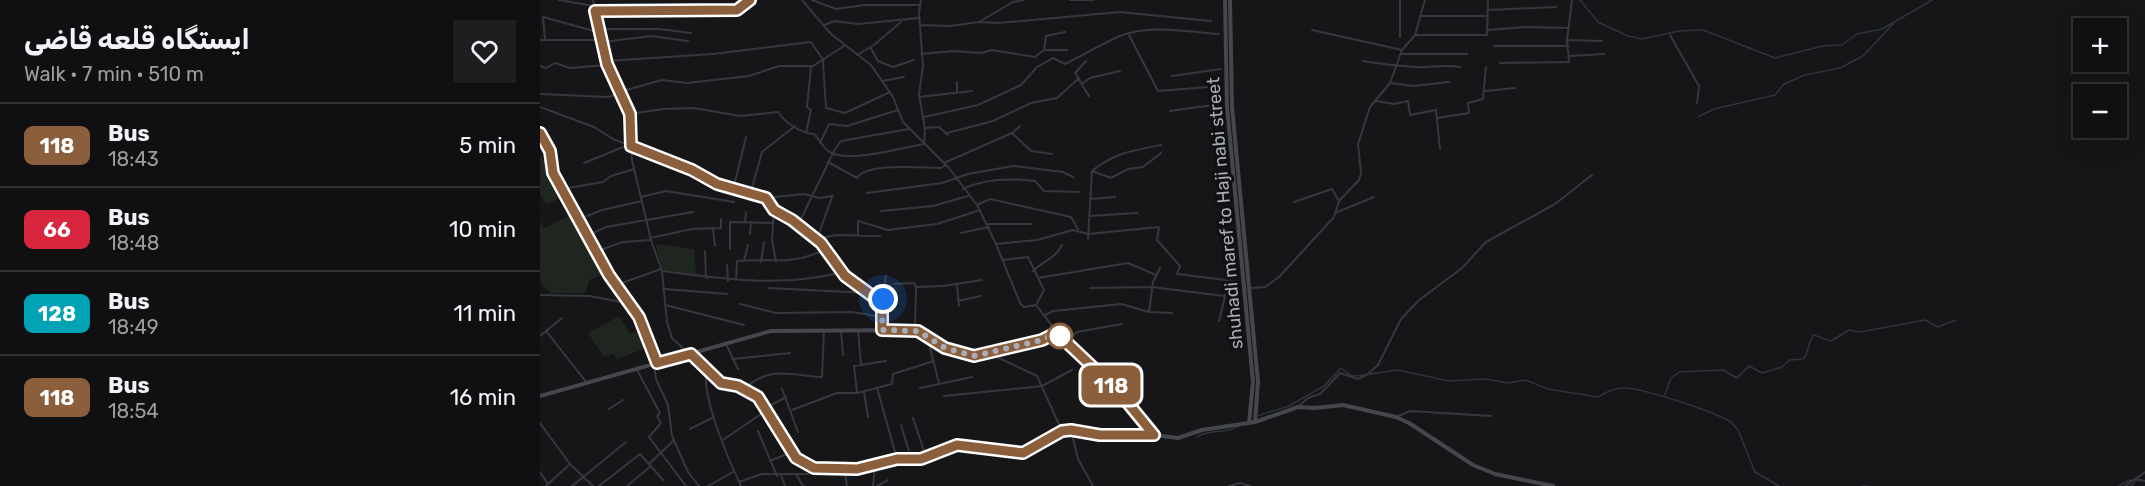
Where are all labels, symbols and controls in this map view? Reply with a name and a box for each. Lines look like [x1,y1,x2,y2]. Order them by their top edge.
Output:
map controls [2073,18,2127,138]
button: + [2073,18,2127,72]
button: heart [453,20,516,83]
text: ایستگاه قلعه قاضی [24,23,250,56]
text: Walk · 7 min · 510 m [24,62,204,86]
street label: shuhadi maref to Haji nabi street [1202,76,1248,350]
button: − [2073,84,2127,138]
text: Bus [108,120,150,147]
text: 5 min [459,132,516,159]
text: 118 [39,133,75,158]
text: 18:43 [108,147,159,171]
text: Bus [108,204,150,231]
text: 10 min [449,216,516,243]
text: 66 [43,217,71,242]
text: 18:48 [108,231,160,255]
your location [868,284,898,314]
text: Bus [108,288,150,315]
text: 11 min [454,300,516,327]
text: 128 [38,301,76,326]
text: 18:49 [108,315,159,339]
unlabelled marker [1047,323,1073,349]
line badge: 118 [1076,366,1146,404]
text: Bus [108,372,150,399]
text: 118 [1093,373,1129,398]
text: 16 min [450,384,516,411]
text: 118 [39,385,75,410]
text: 18:54 [108,399,159,423]

